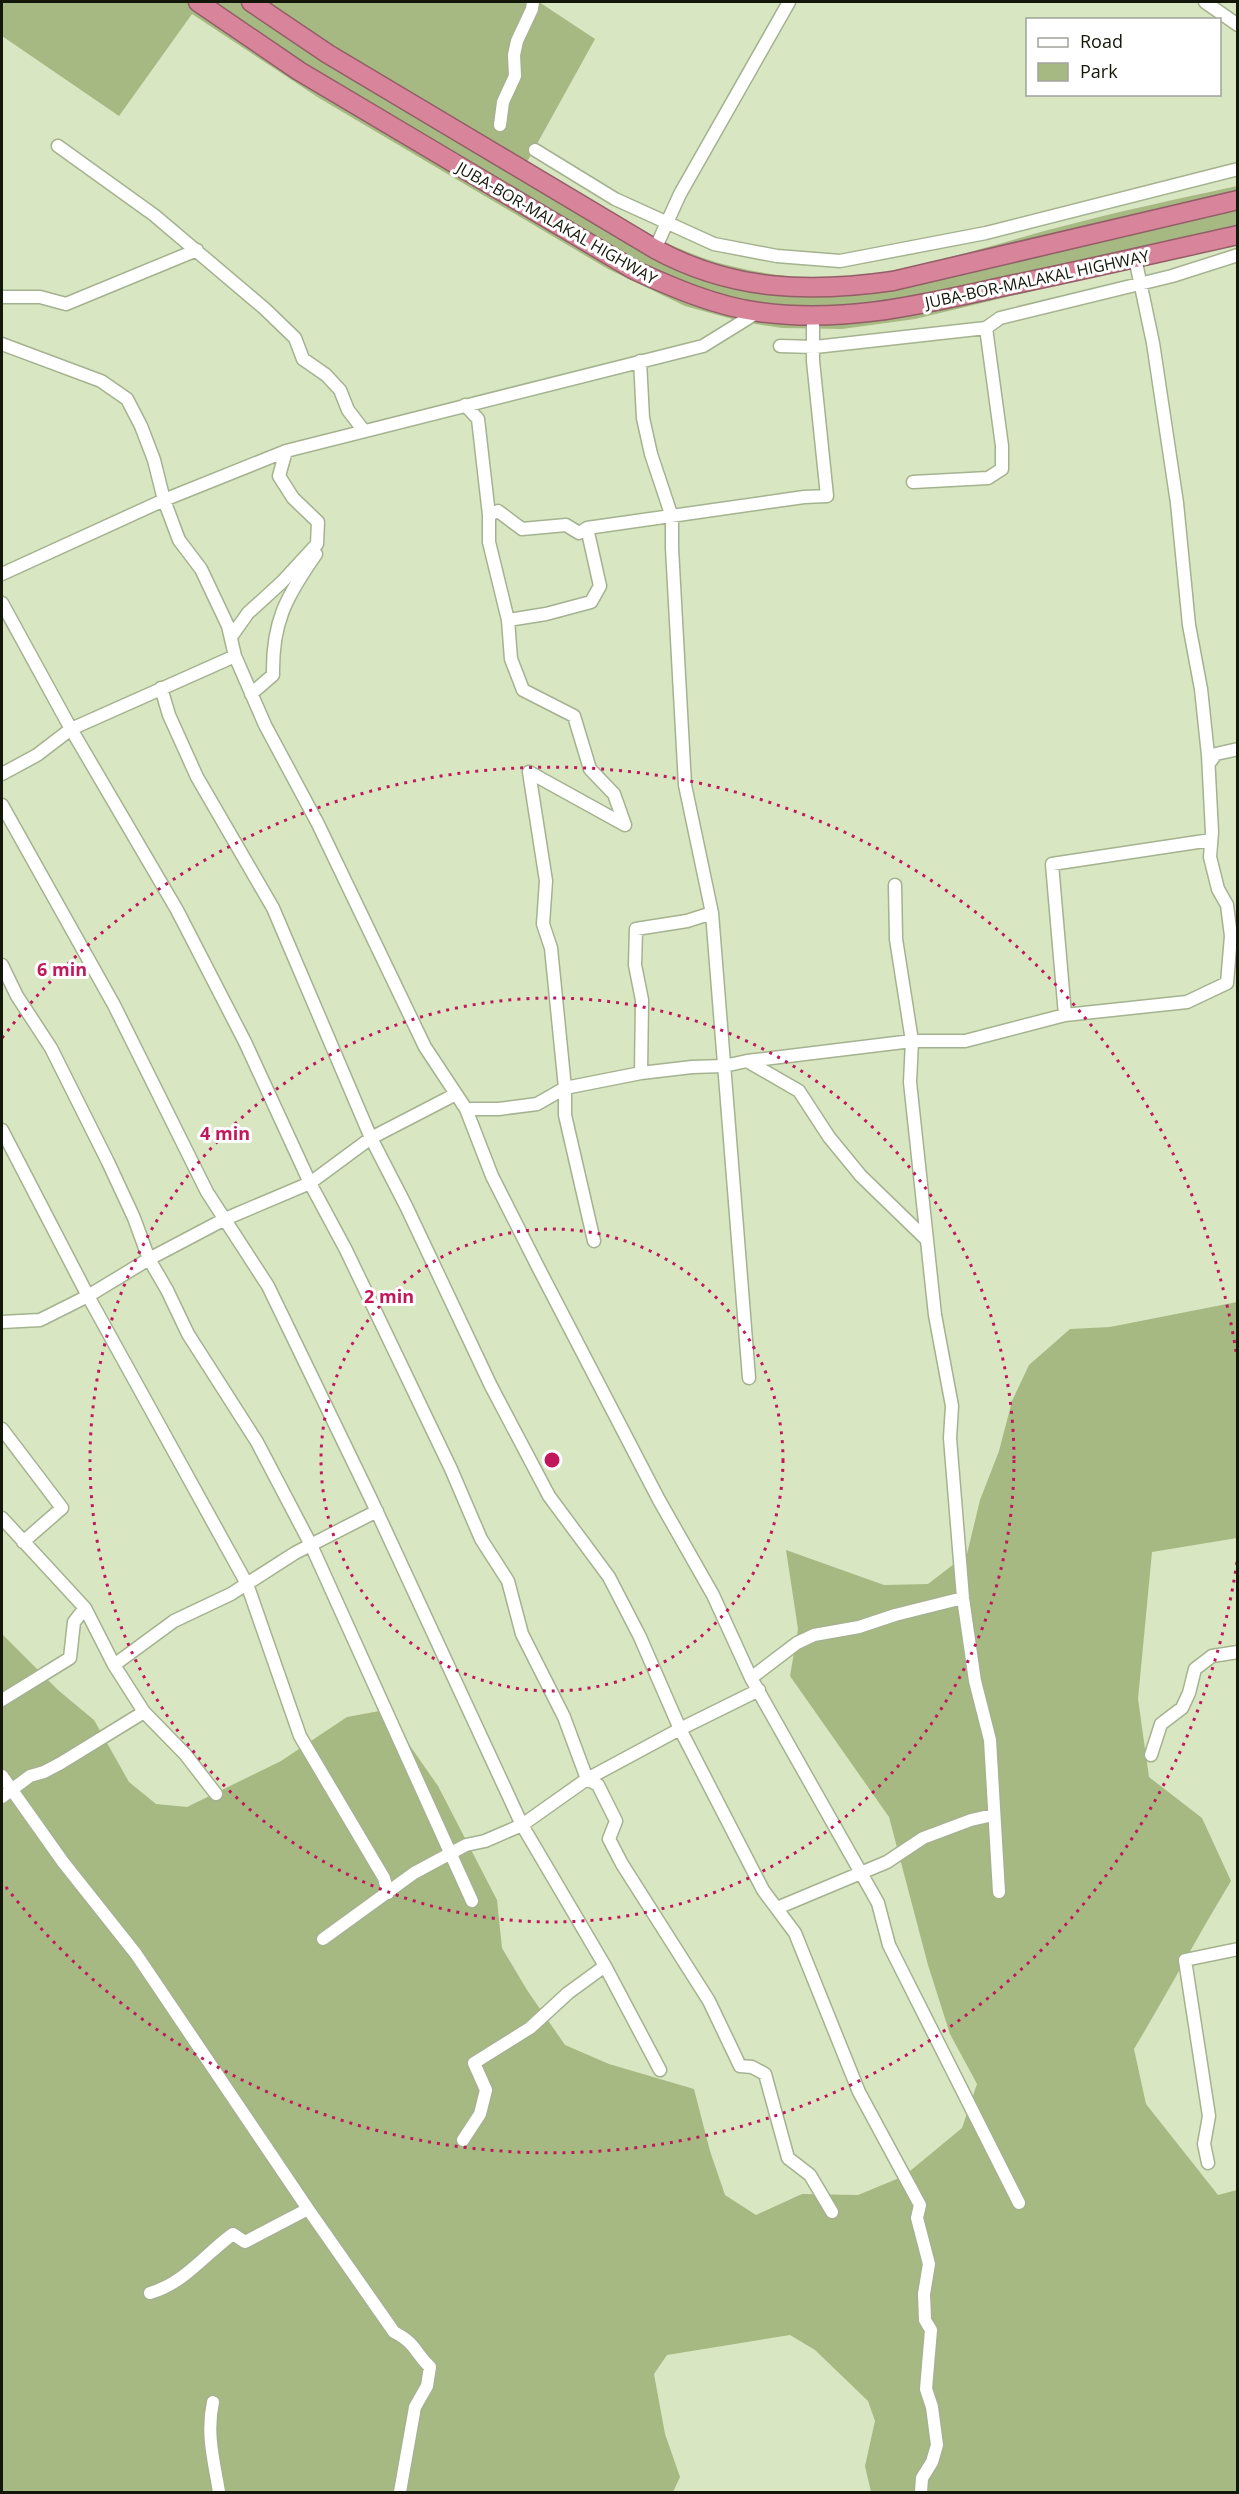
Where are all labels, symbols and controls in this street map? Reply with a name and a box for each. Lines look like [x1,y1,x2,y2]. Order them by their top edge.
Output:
legend [1026,18,1221,96]
text: Road [1080,29,1123,53]
text: Park [1080,59,1118,83]
street label: JUBA-BOR-MALAKAL HIGHWAY [451,155,661,290]
street label: JUBA-BOR-MALAKAL HIGHWAY [921,244,1151,314]
text: 6 min [37,957,87,981]
text: 4 min [200,1121,250,1145]
text: 2 min [364,1284,414,1308]
centre of rings [542,1450,562,1470]

